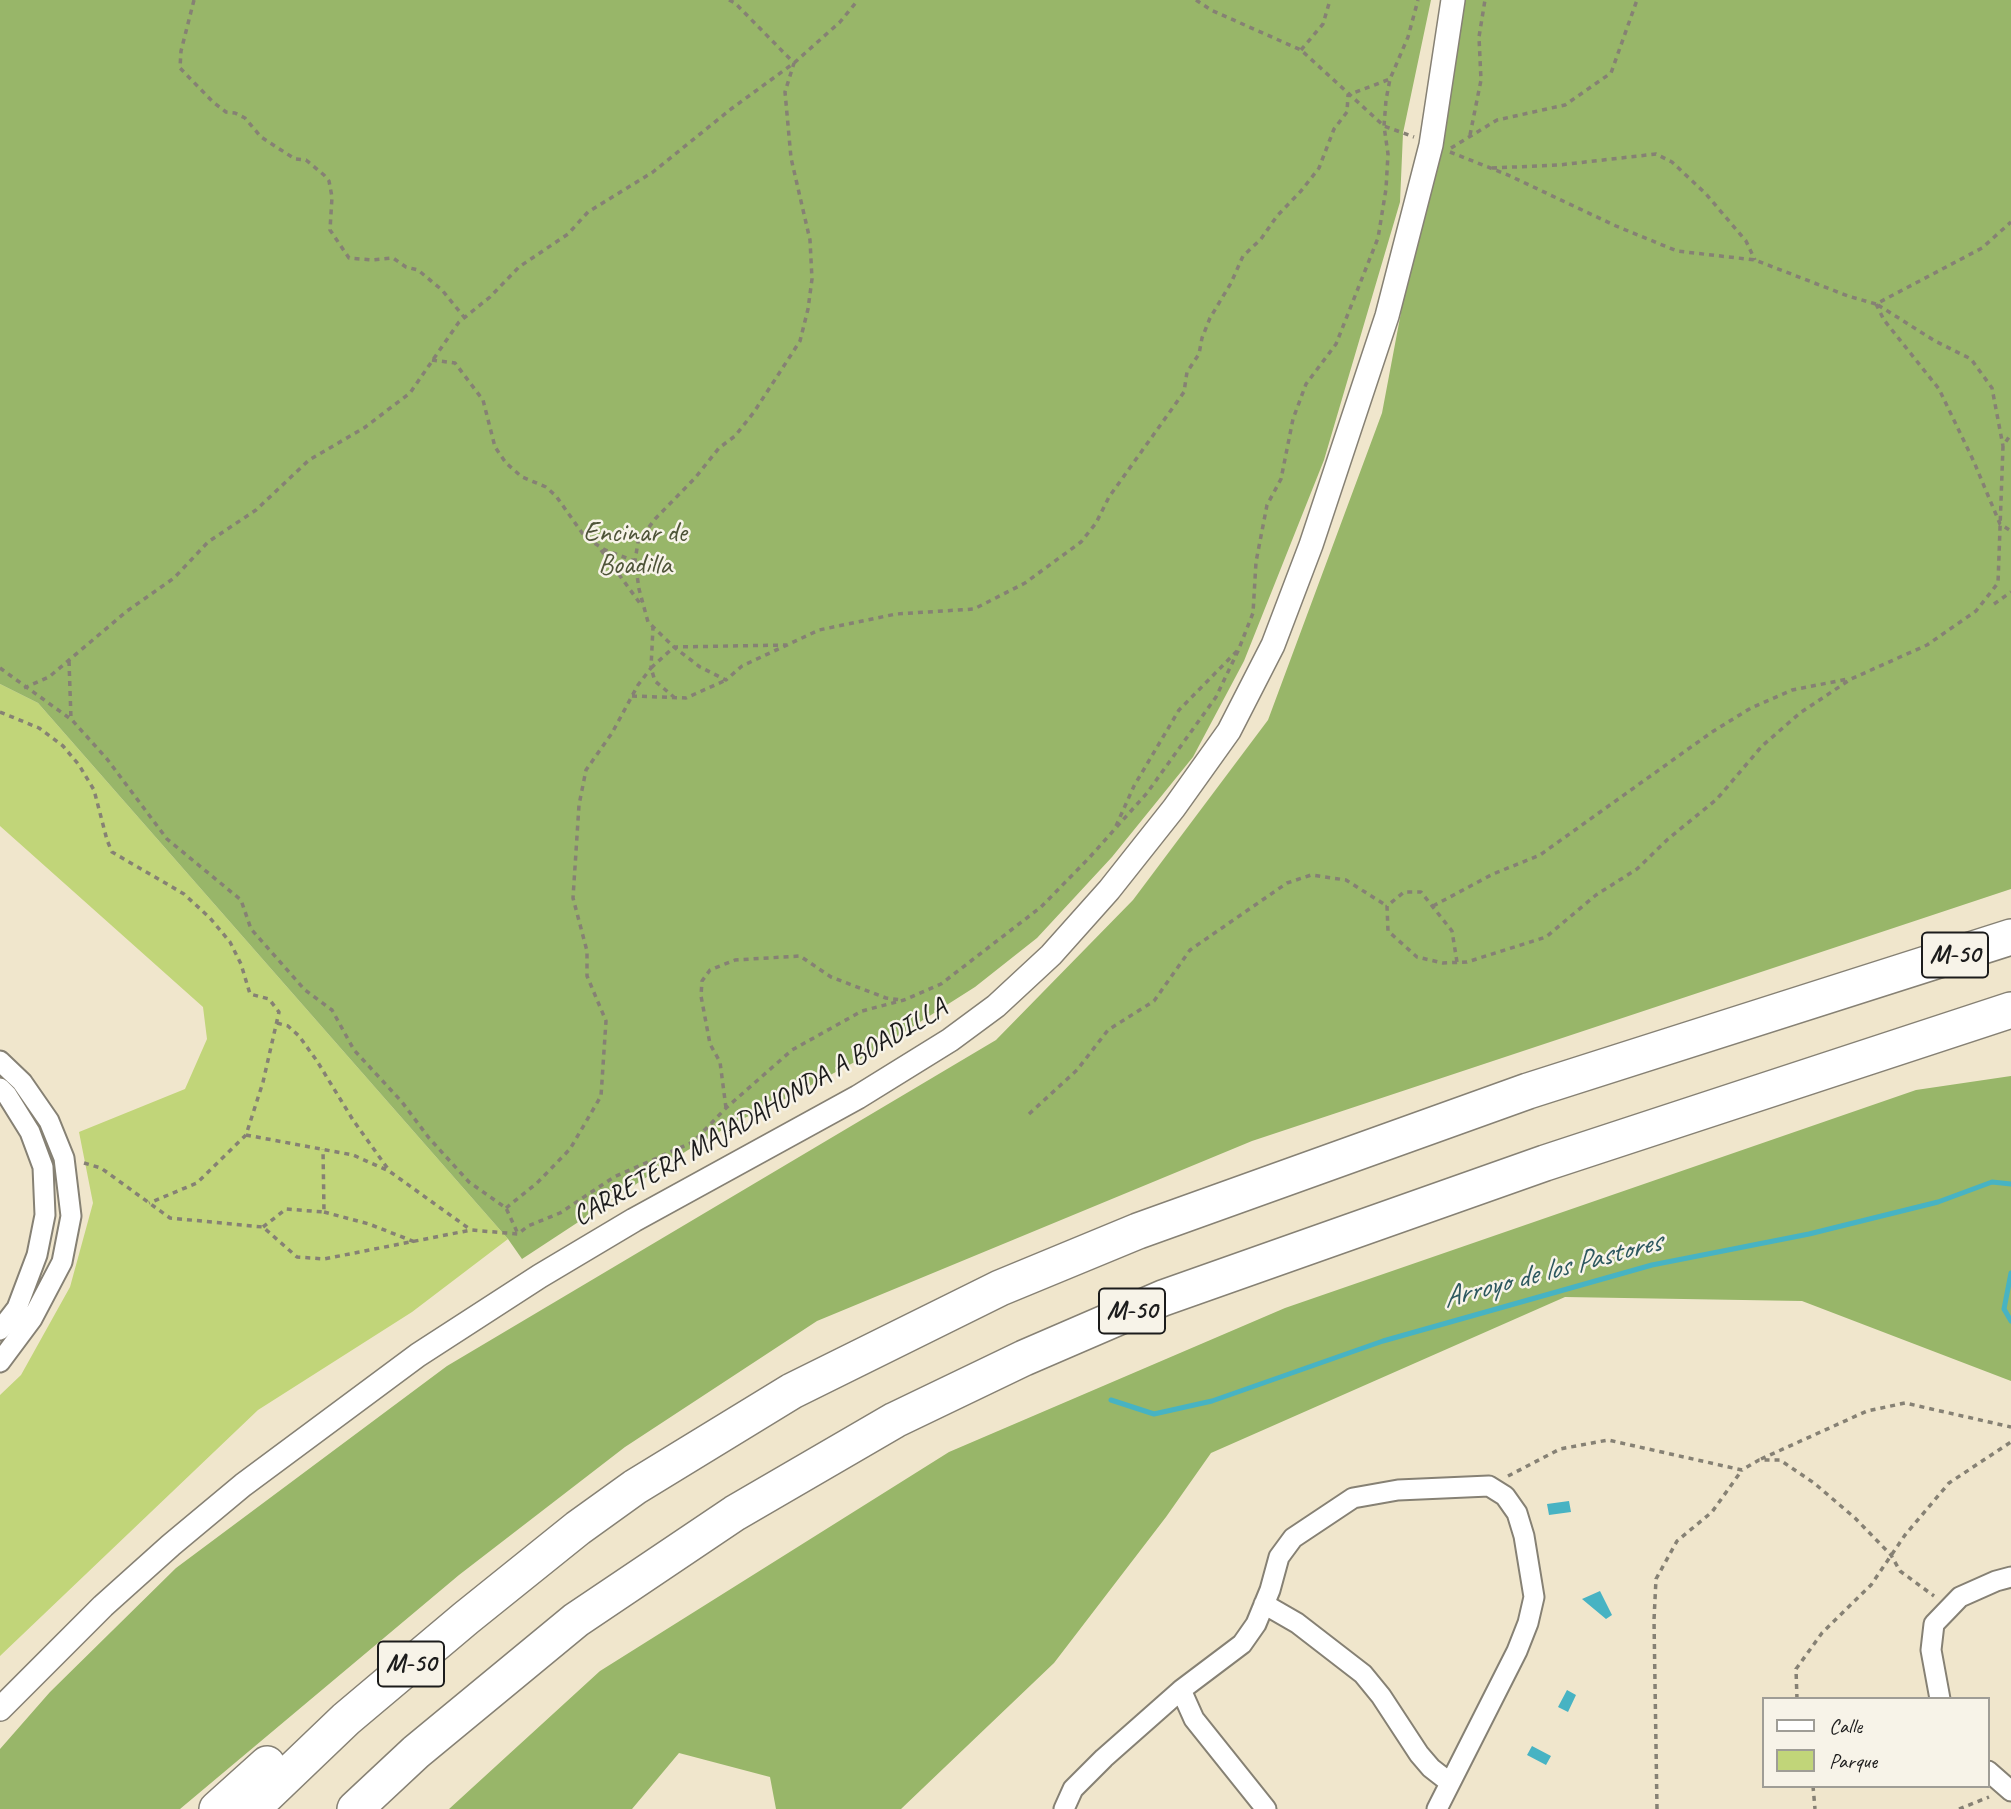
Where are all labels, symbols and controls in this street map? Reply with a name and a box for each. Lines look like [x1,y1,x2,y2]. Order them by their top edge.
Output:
park label: Encinar de Boadilla [583,517,687,583]
road number: M-50 [1922,932,1988,978]
street label: CARRETERA MAJADAHONDA A BOADILLA [567,992,953,1234]
water label: Arroyo de los Pastores [1439,1225,1665,1317]
road number: M-50 [1099,1288,1165,1334]
road number: M-50 [378,1642,444,1686]
legend [1762,1697,1990,1788]
text: Calle [1829,1713,1862,1739]
text: Parque [1829,1748,1877,1774]

